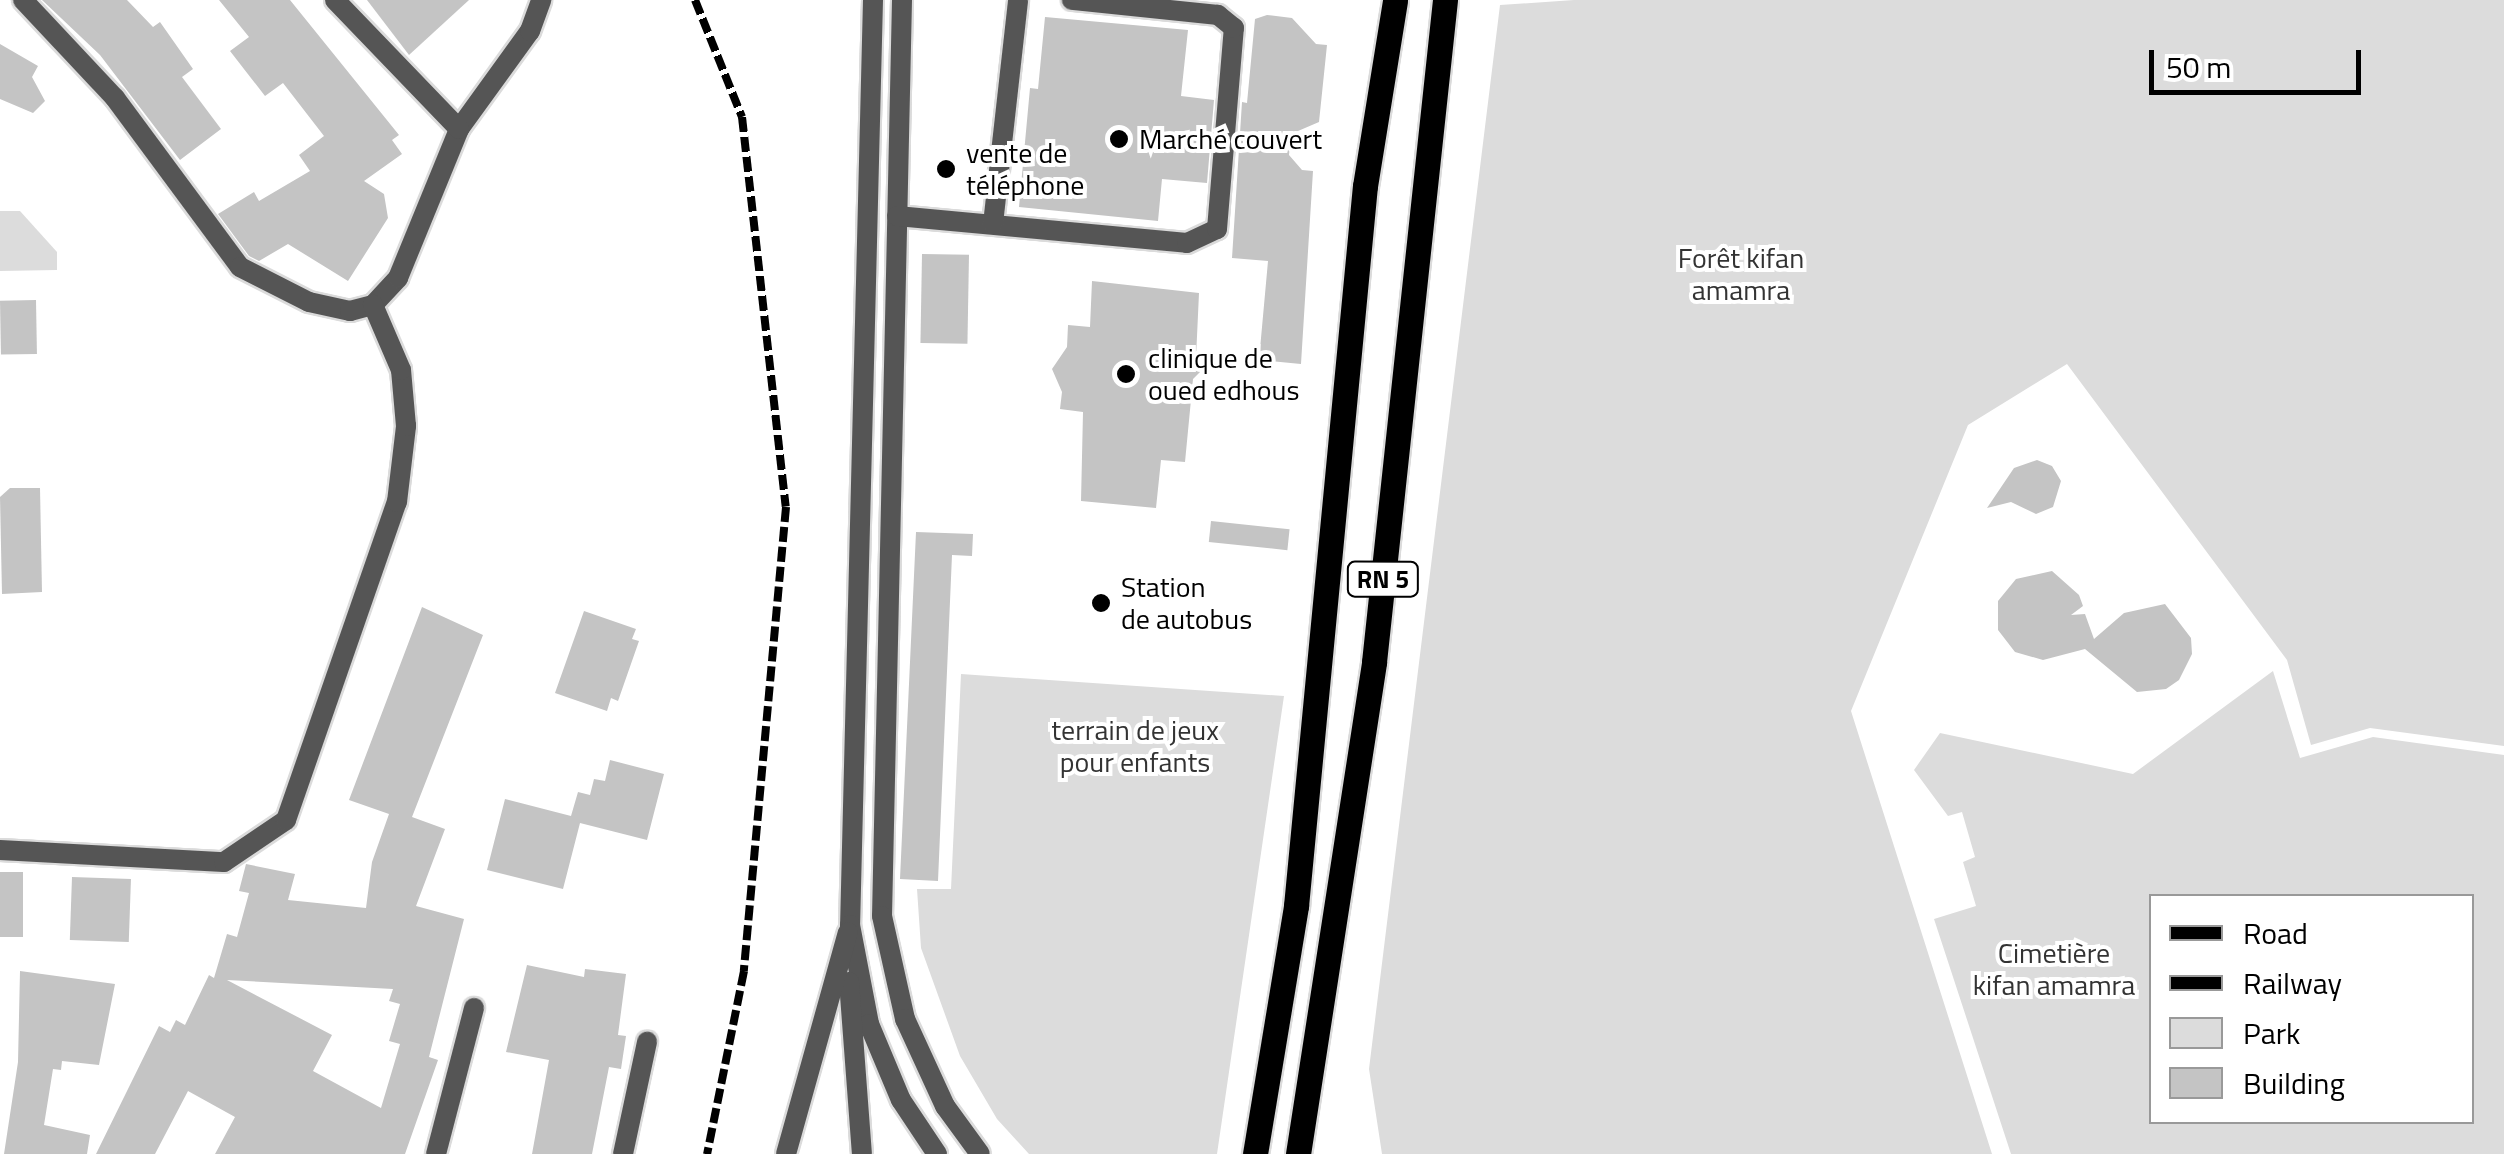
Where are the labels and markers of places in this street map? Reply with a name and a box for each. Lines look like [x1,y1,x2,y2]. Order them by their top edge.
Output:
place label: Marché couvert [1139,122,1322,156]
marker: Marché couvert [1108,128,1130,150]
place label: vente de téléphone [966,136,1084,202]
marker: vente de téléphone [935,158,957,180]
place label: clinique de oued edhous [1148,341,1299,407]
marker: clinique de oued edhous [1113,361,1139,387]
place label: Station de autobus [1121,570,1252,636]
marker: Station de autobus [1090,592,1112,614]

